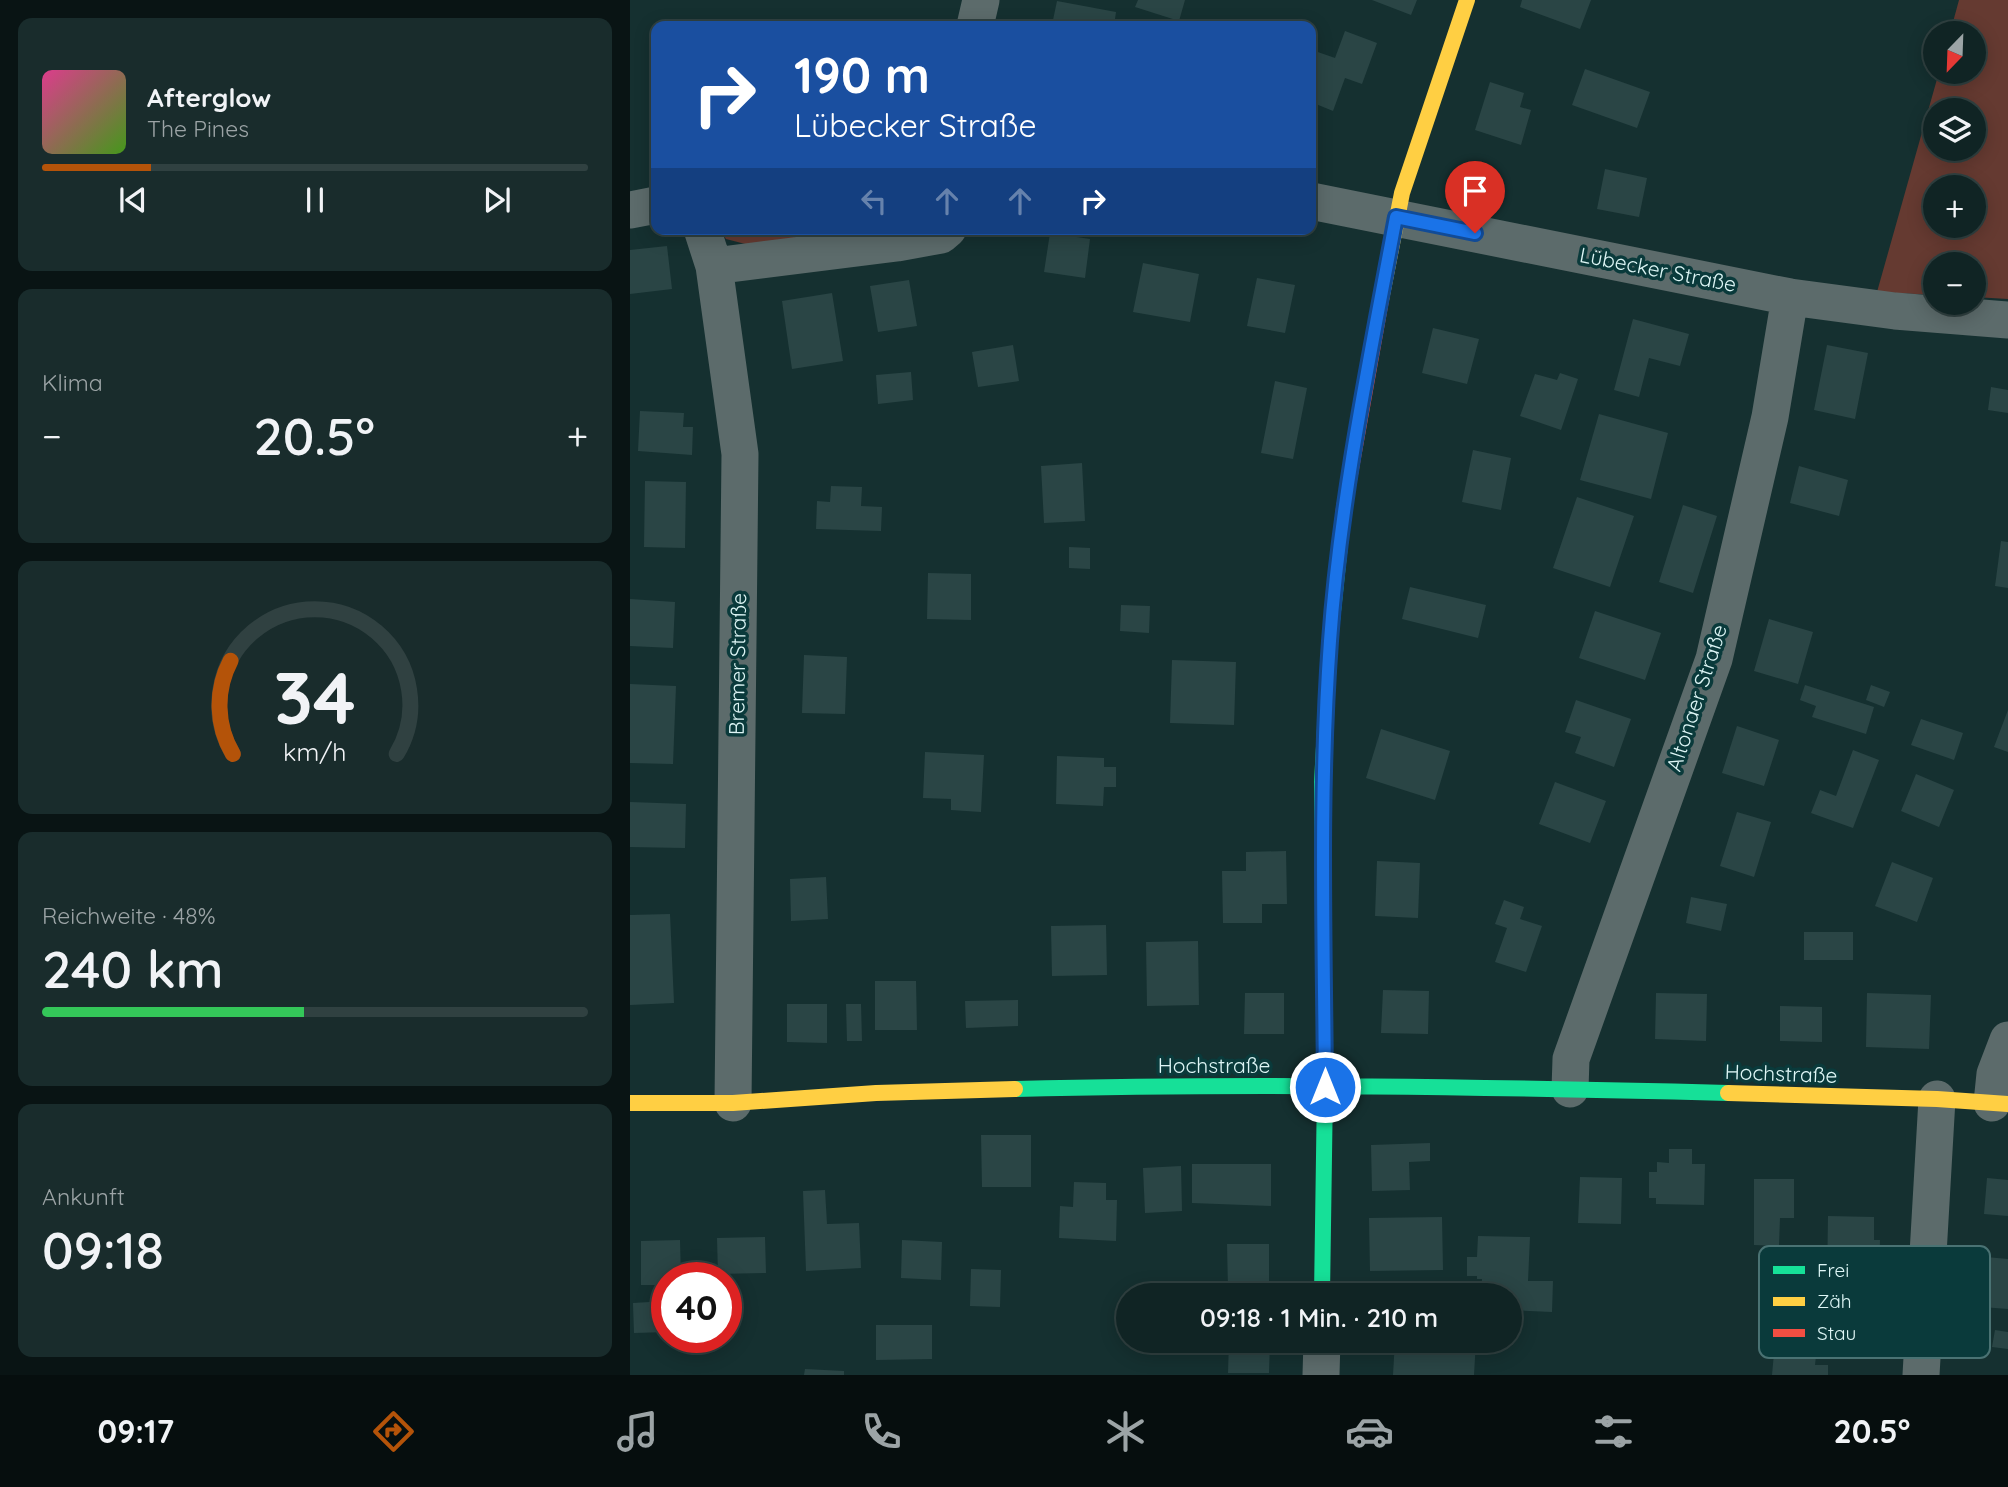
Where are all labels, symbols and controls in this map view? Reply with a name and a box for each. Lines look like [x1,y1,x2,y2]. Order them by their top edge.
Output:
north arrow [1923,21,1986,84]
map controls [1923,21,1986,315]
text: 190 m [794,44,930,105]
icon: right [679,49,770,140]
text: Afterglow [147,81,271,114]
button: layers [1923,98,1986,161]
text: Lübecker Straße [794,105,1036,145]
text: The Pines [147,114,249,143]
pin [1445,161,1505,233]
icon: arrive [1456,172,1494,210]
button: + [1923,175,1986,238]
icon: previous [114,181,152,219]
icon: pause [296,181,334,219]
icon: next [478,181,516,219]
icon: left [855,182,893,220]
icon: ahead [928,182,966,220]
icon: ahead [1001,182,1039,220]
icon: right [1074,182,1112,220]
street label: Lübecker Straße [1578,241,1739,297]
button: − [1923,252,1986,315]
text: Klima [42,368,103,397]
text: 20.5° [253,403,375,468]
text: − [42,412,62,460]
text: + [567,412,588,460]
street label: Bremer Straße [723,593,751,735]
street label: Altonaer Straße [1660,621,1732,774]
text: 34 [274,651,356,742]
text: km/h [283,735,347,766]
text: Reichweite · 48% [42,901,216,930]
text: 240 km [42,936,223,1001]
position arrow [1288,1050,1362,1124]
street label: Hochstraße [1158,1052,1270,1078]
street label: Hochstraße [1724,1058,1838,1088]
text: Ankunft [42,1182,125,1211]
text: 09:18 [42,1217,164,1282]
legend [1759,1246,1990,1358]
text: Frei [1817,1258,1849,1282]
speed limit sign: 40 [651,1262,742,1353]
text: Zäh [1817,1289,1852,1313]
text: 09:18 · 1 Min. · 210 m [1200,1301,1438,1334]
text: Stau [1817,1321,1856,1345]
icon: directions [369,1407,418,1456]
icon: music [613,1407,662,1456]
icon: phone [857,1407,906,1456]
icon: climate [1101,1407,1150,1456]
icon: car [1345,1407,1394,1456]
icon: filters [1589,1407,1638,1456]
text: 09:17 [98,1411,174,1451]
text: 20.5° [1834,1411,1910,1451]

